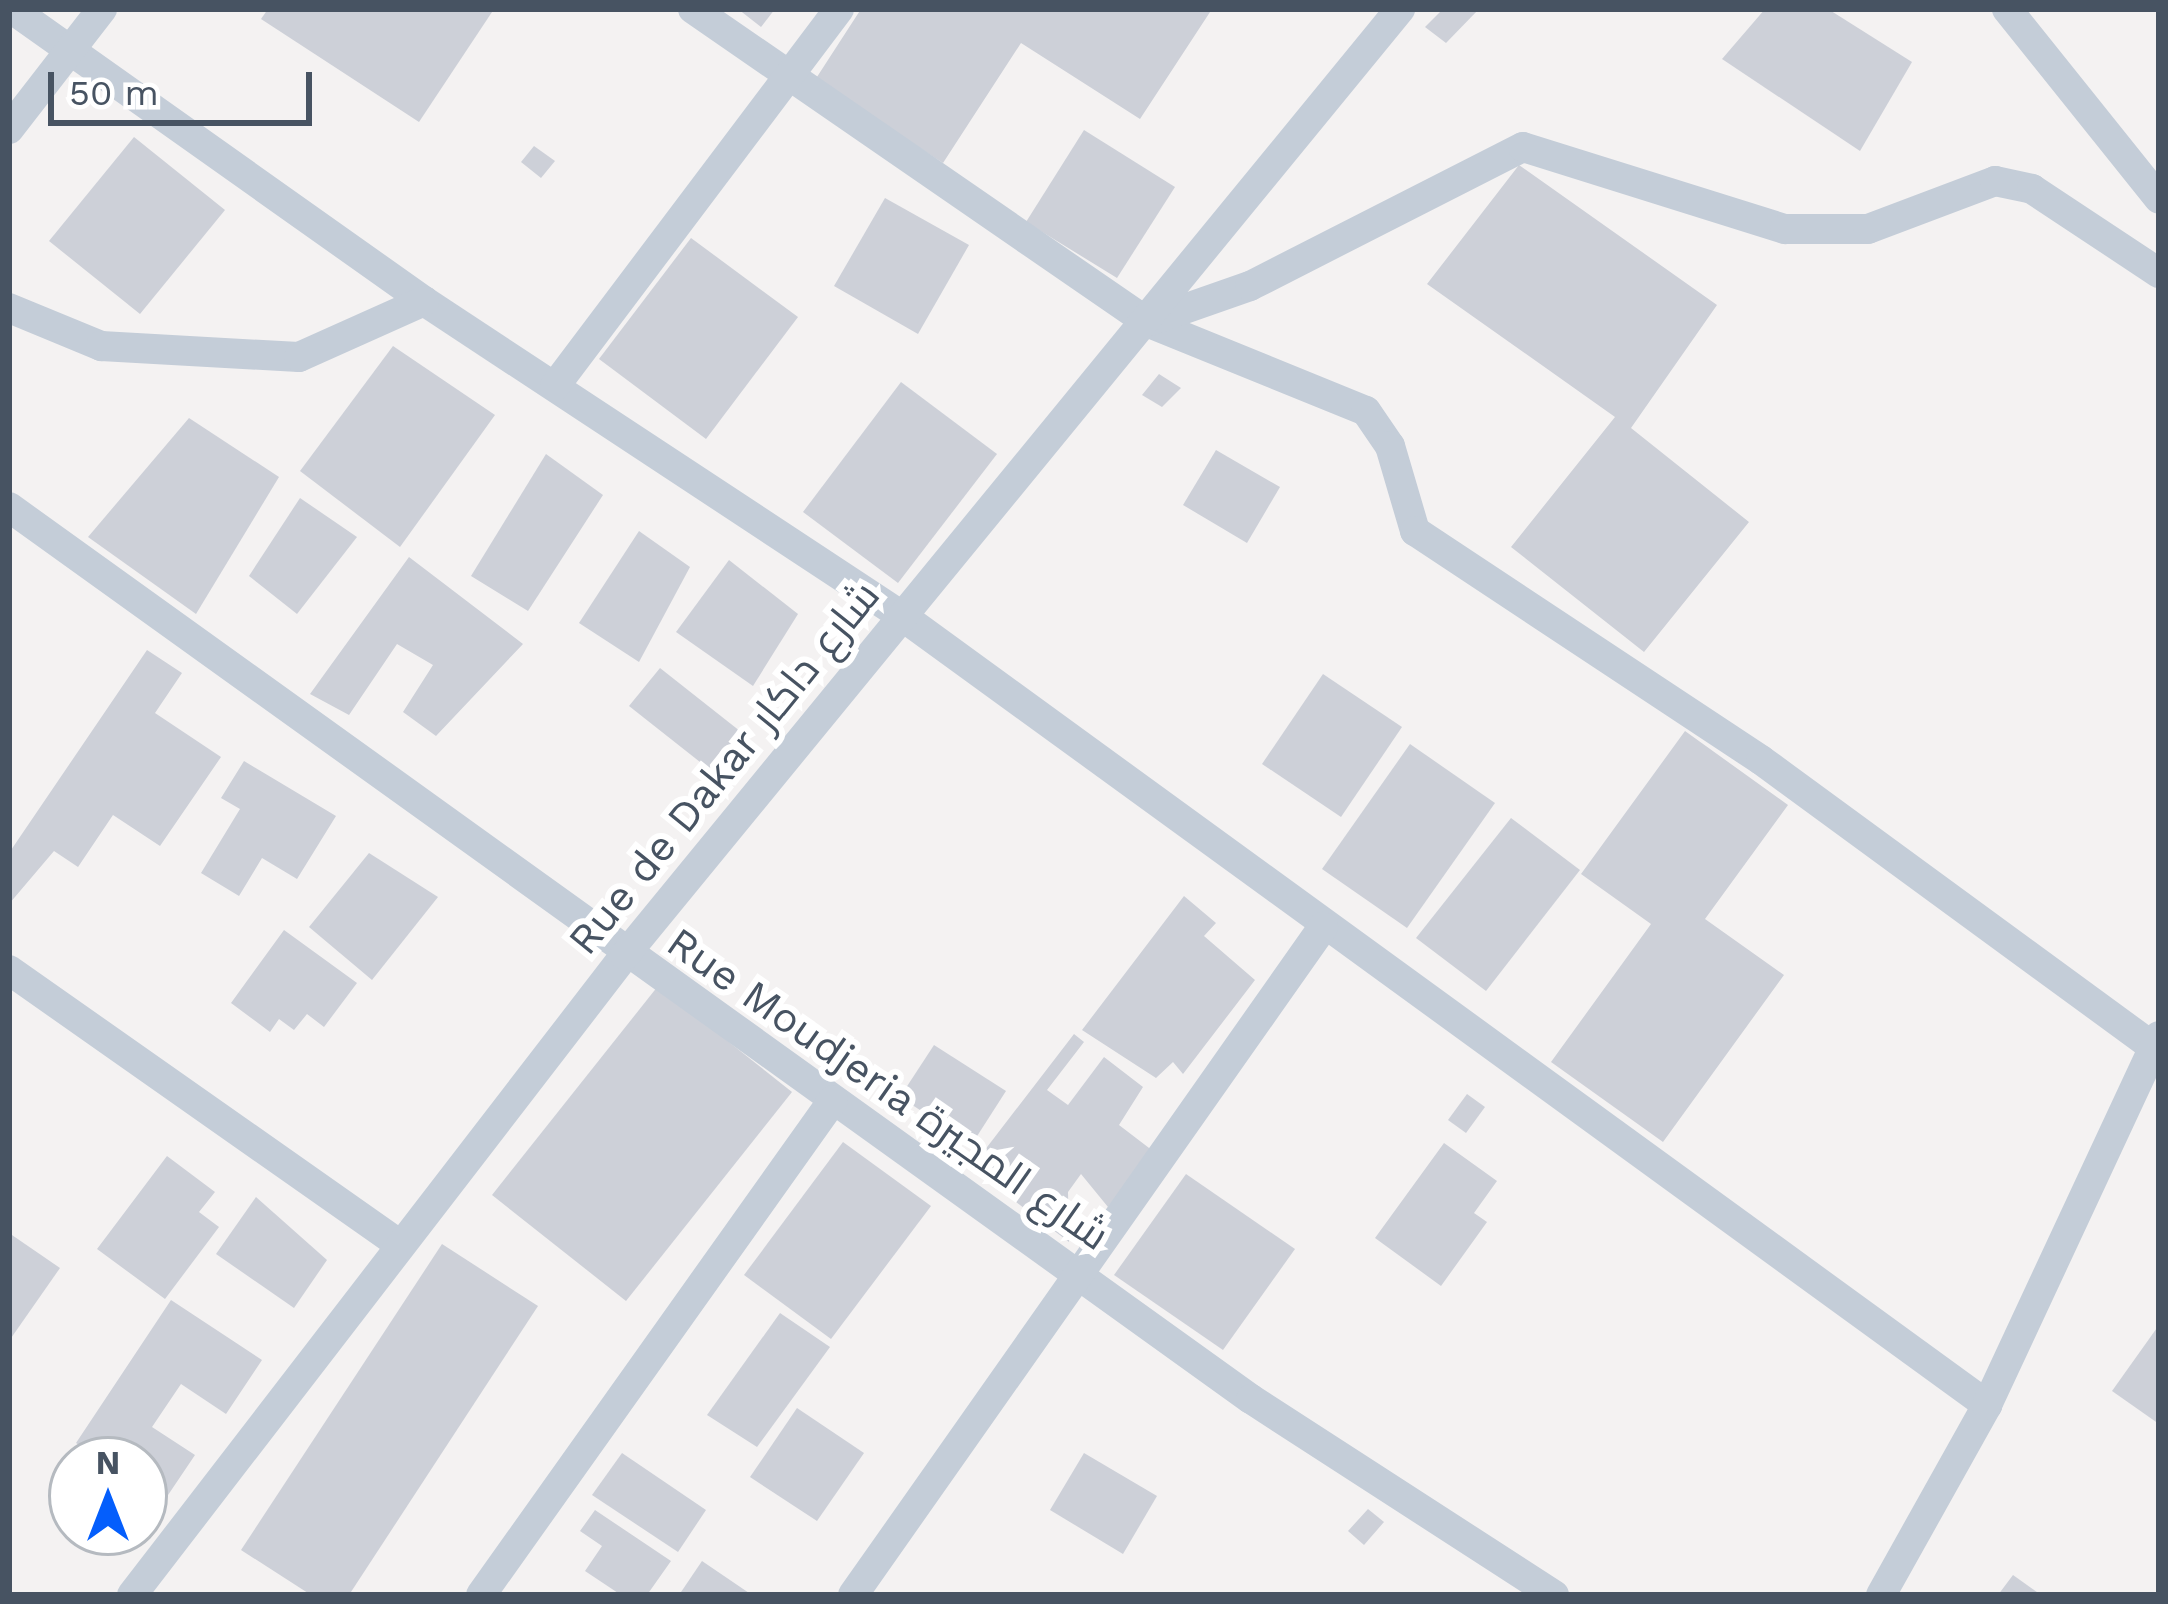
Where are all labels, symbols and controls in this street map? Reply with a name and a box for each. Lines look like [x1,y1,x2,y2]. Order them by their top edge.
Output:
scale bar [54,48,318,122]
text: 50 m [69,72,159,114]
street label: Rue de Dakar شارع داكار [558,571,890,965]
street label: Rue Moudjeria شارع المجيرة [657,917,1119,1261]
north arrow [48,1436,168,1556]
text: N [96,1443,120,1482]

